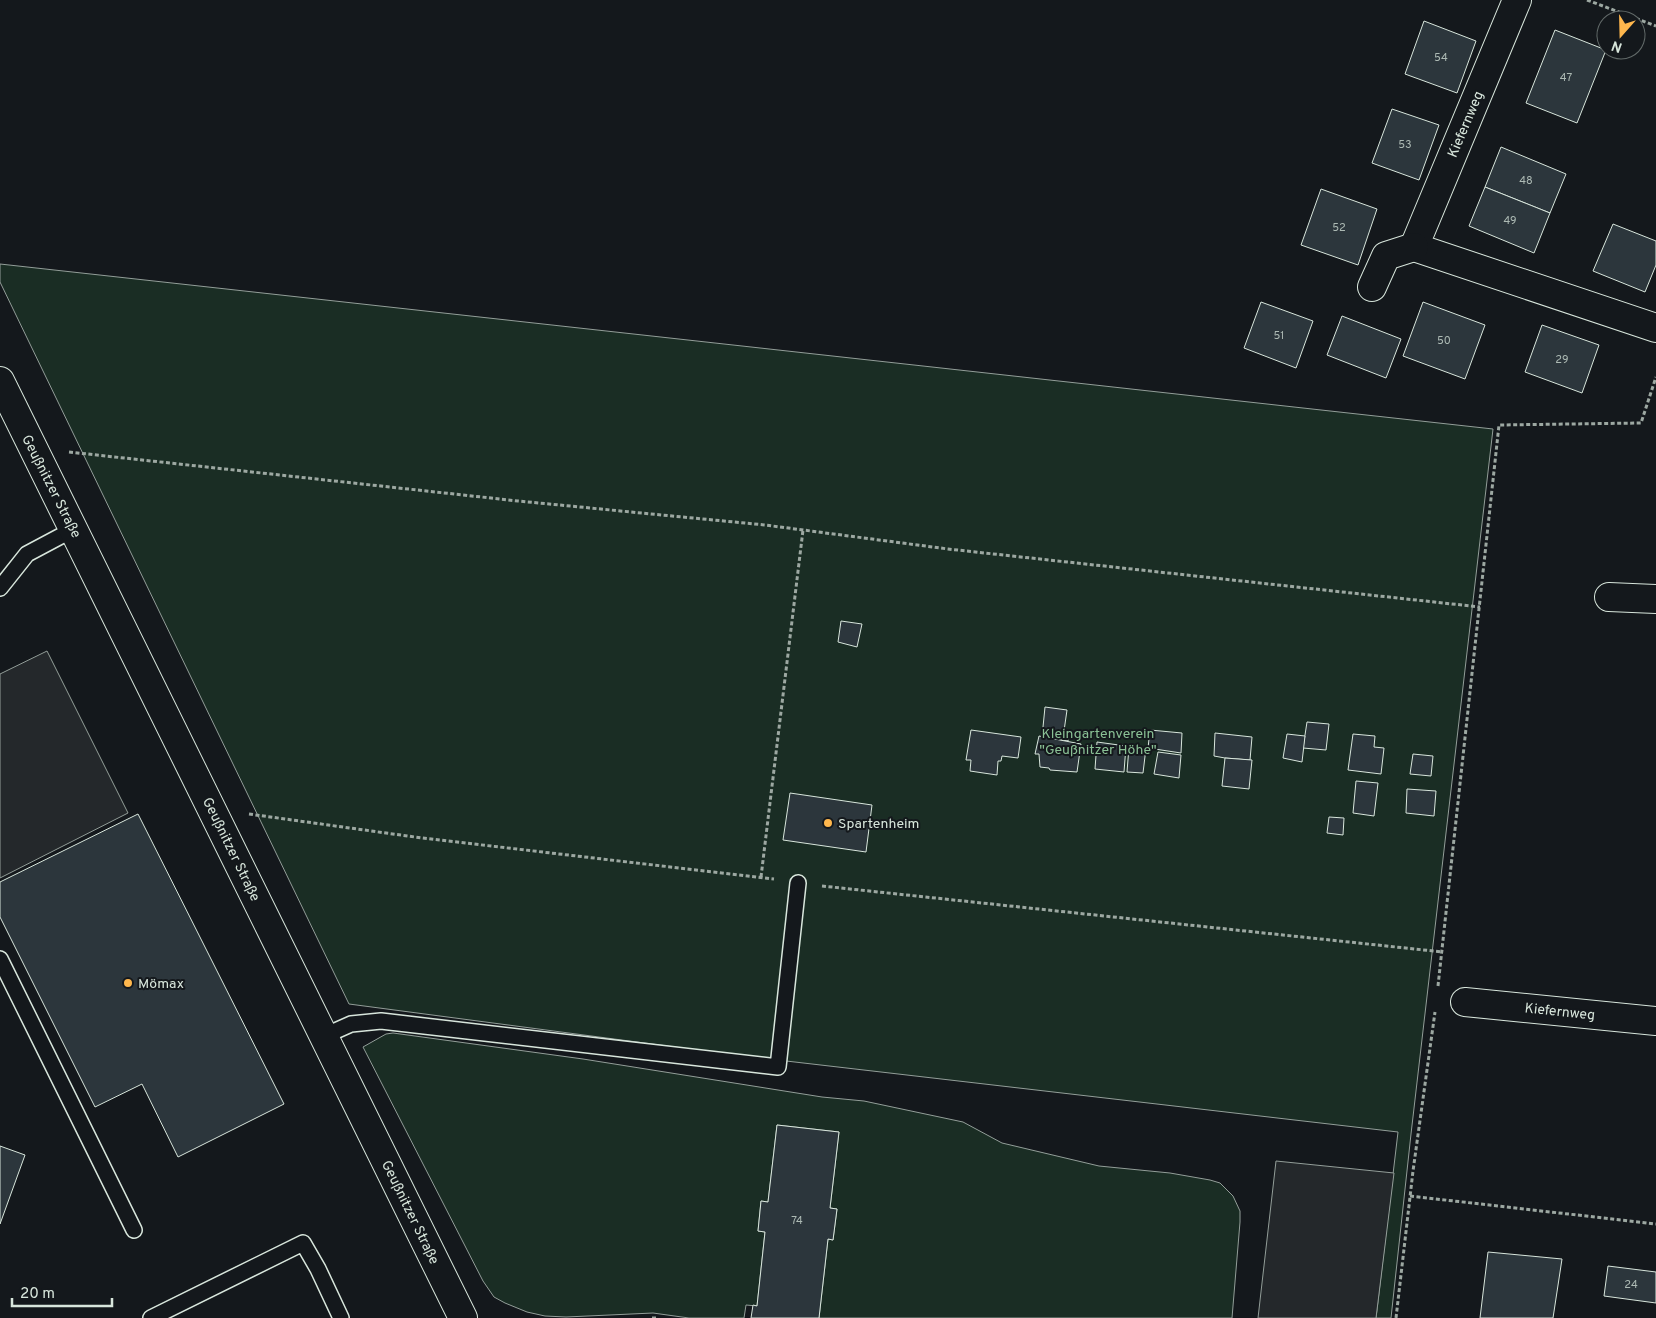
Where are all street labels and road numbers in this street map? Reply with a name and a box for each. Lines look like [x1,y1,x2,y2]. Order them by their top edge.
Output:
street label: Kiefernweg [1445,89,1488,160]
street label: Geußnitzer Straße [17,432,84,541]
street label: Geußnitzer Straße [198,795,263,904]
street label: Kiefernweg [1524,1000,1596,1025]
street label: Geußnitzer Straße [377,1158,442,1267]

